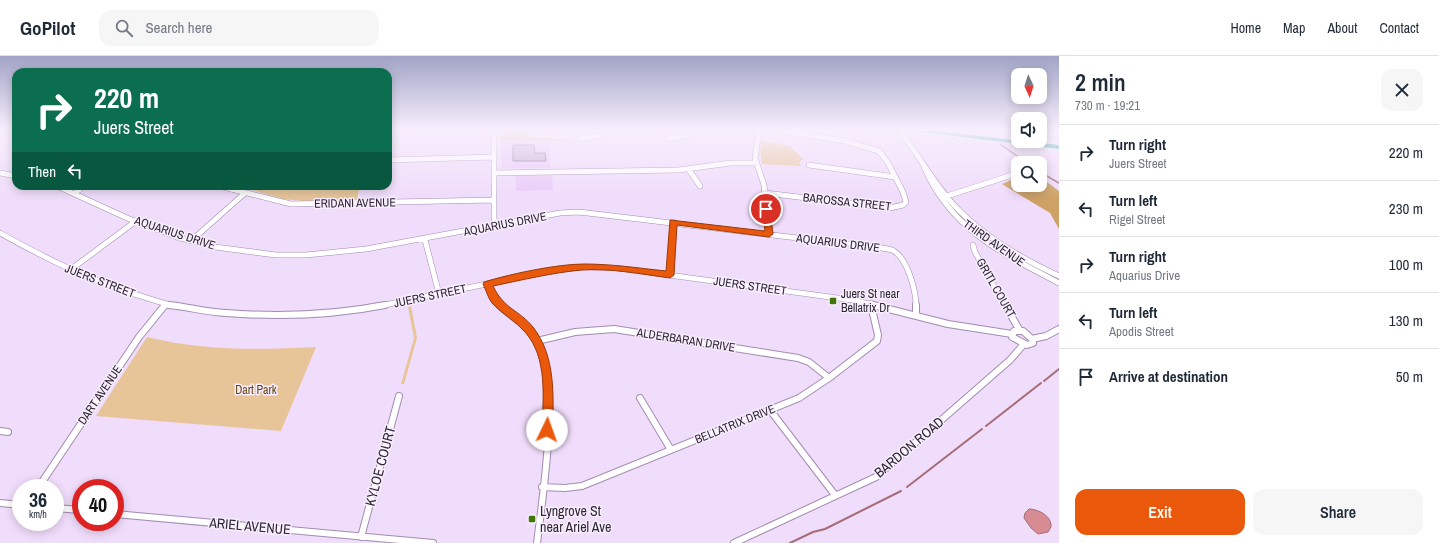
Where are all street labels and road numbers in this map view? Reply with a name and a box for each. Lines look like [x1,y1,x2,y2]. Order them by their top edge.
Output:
street label: BAROSSA STREET [802,189,892,215]
street label: ERIDANI AVENUE [314,194,396,212]
street label: AQUARIUS DRIVE [461,208,548,240]
street label: AQUARIUS DRIVE [132,212,218,254]
street label: THIRD AVENUE [960,216,1028,270]
street label: AQUARIUS DRIVE [794,230,881,256]
street label: GRITL COURT [973,255,1019,321]
street label: JUERS STREET [63,260,137,302]
street label: JUERS STREET [712,273,788,299]
street label: JUERS STREET [392,281,468,311]
street label: ALDERBARAN DRIVE [635,324,736,356]
street label: DART AVENUE [74,362,126,428]
street label: BELLATRIX DRIVE [693,401,777,447]
street label: BARDON ROAD [870,413,948,481]
street label: KYLOE COURT [361,424,399,508]
street label: ARIEL AVENUE [208,513,291,539]

